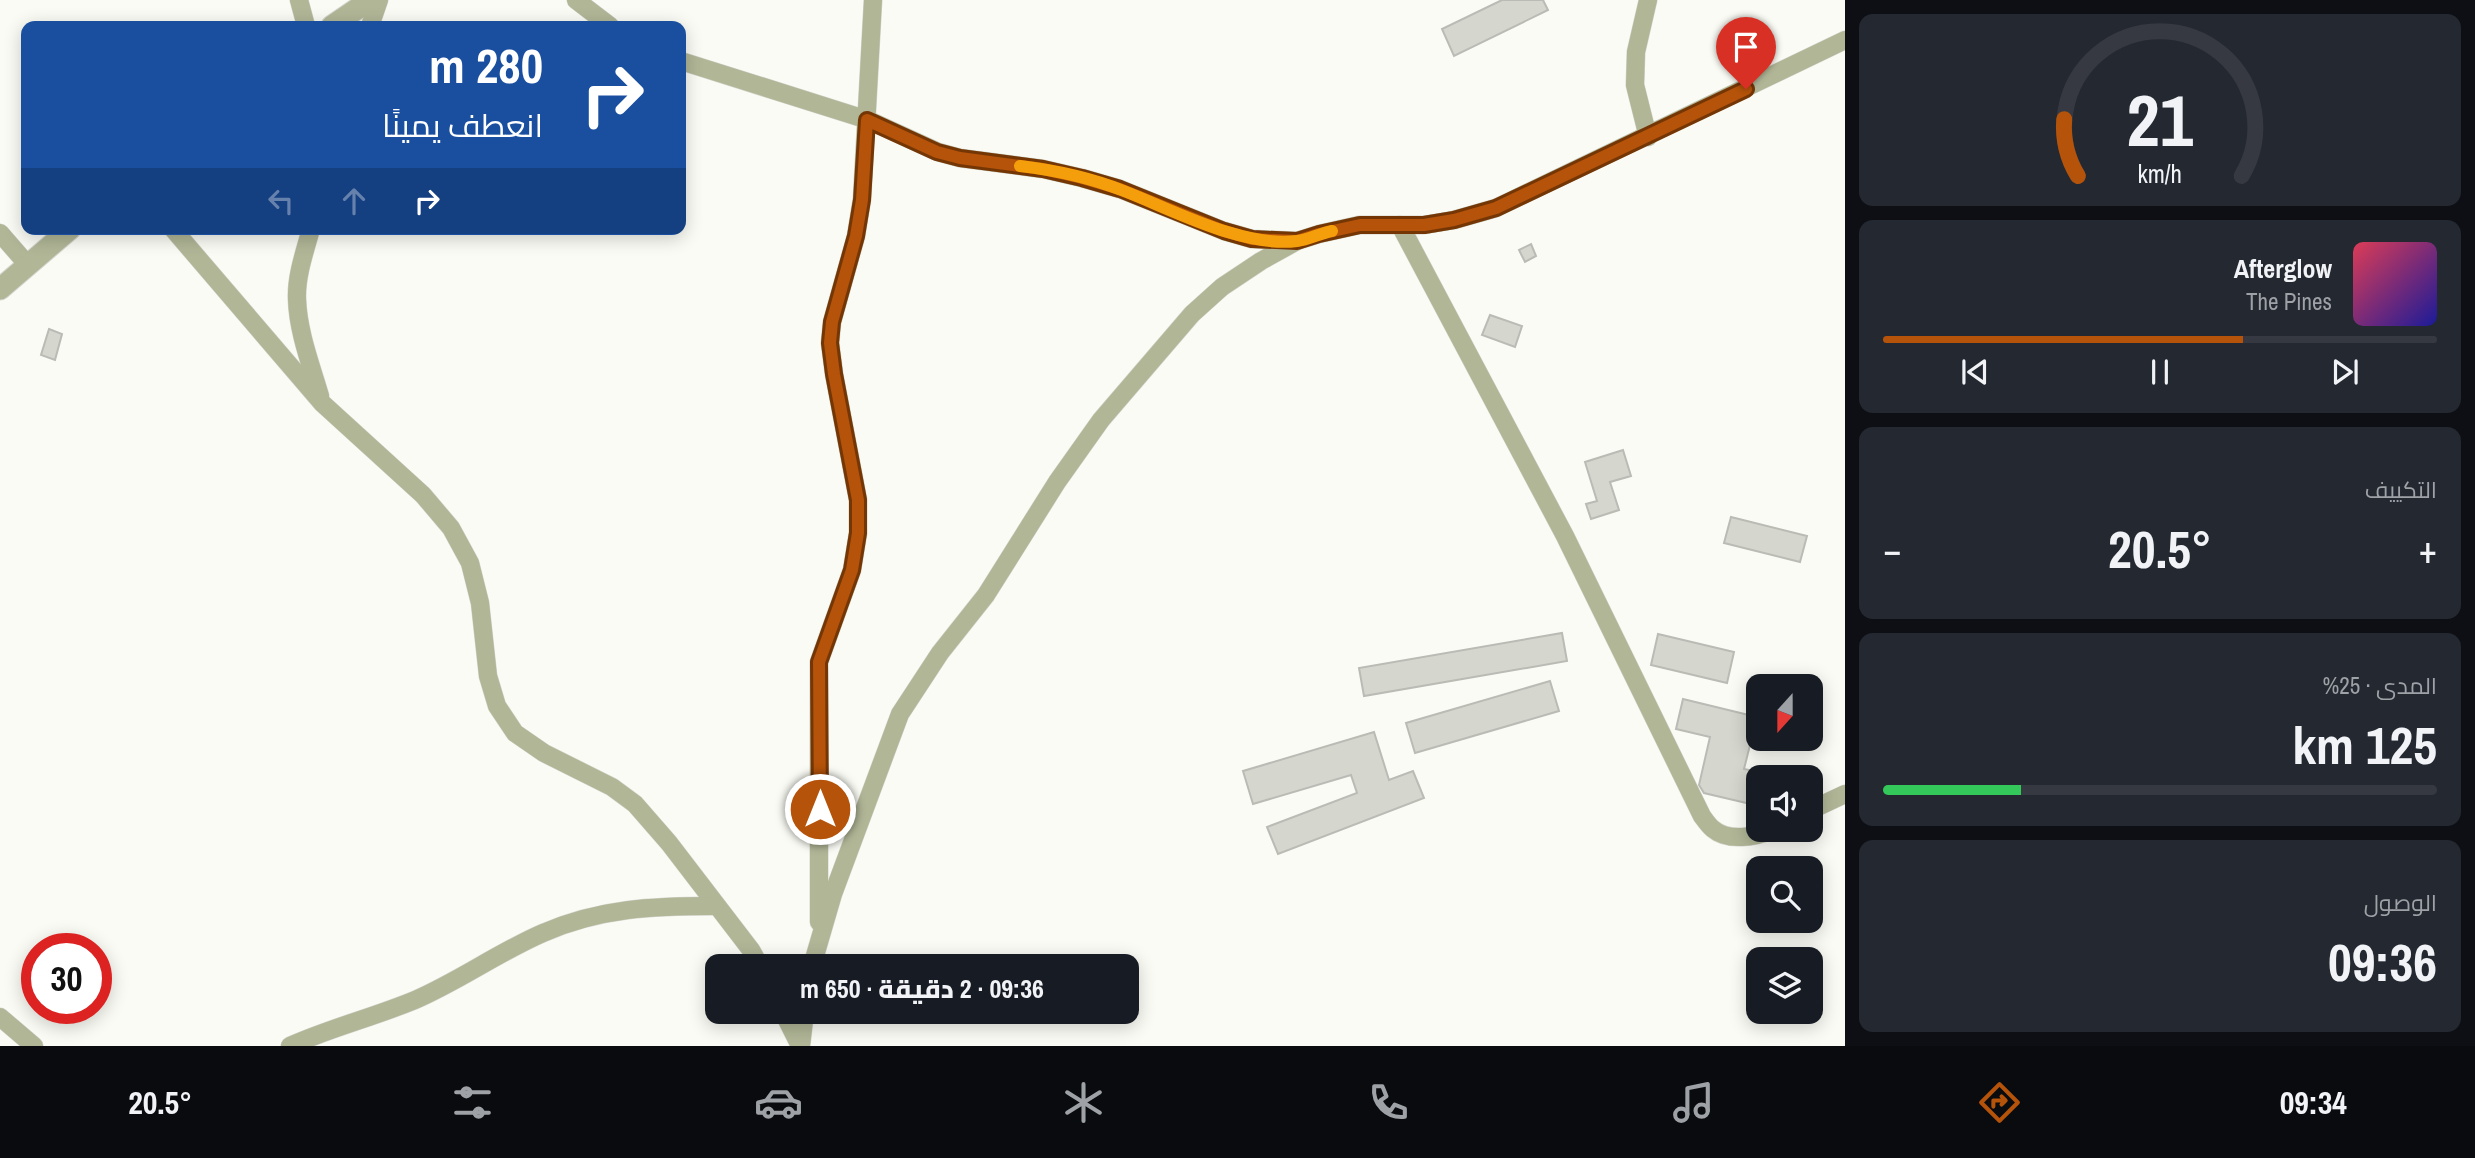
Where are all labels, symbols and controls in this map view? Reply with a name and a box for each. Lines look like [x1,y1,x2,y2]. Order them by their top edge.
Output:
pin [1716,17,1776,89]
icon: arrive [1727,28,1765,66]
text: 280 m [429,32,543,98]
icon: right [567,49,658,140]
text: 21 [2127,72,2194,170]
text: انعطف يمينًا [382,104,543,147]
text: km/h [2138,157,2182,191]
icon: left [262,182,300,220]
icon: ahead [335,182,373,220]
icon: right [408,182,446,220]
text: Afterglow [2234,251,2332,286]
text: The Pines [2246,286,2332,317]
icon: previous [1956,353,1994,391]
icon: pause [2141,353,2179,391]
icon: next [2326,353,2364,391]
text: التكييف [2365,474,2437,505]
text: 20.5° [2108,514,2212,584]
text: − [1883,524,1901,575]
text: + [2419,524,2437,575]
text: المدى · 25% [2323,670,2437,701]
north arrow [1746,674,1824,751]
map controls [1746,674,1823,1024]
text: 125 km [2292,710,2437,780]
button: sound [1746,765,1823,842]
position arrow [783,772,857,846]
button: search [1746,856,1823,933]
text: الوصول [2364,887,2437,918]
text: 09:36 [2328,927,2437,997]
speed limit sign: 30 [21,933,112,1024]
button: layers [1746,947,1823,1024]
text: 09:36 · 2 دقيقة · 650 m [800,971,1044,1006]
icon: filters [448,1078,497,1127]
icon: car [754,1078,803,1127]
icon: climate [1059,1078,1108,1127]
icon: phone [1364,1078,1413,1127]
icon: music [1669,1078,1718,1127]
icon: directions [1975,1078,2024,1127]
text: 20.5° [128,1081,192,1124]
text: 09:34 [2280,1081,2347,1124]

